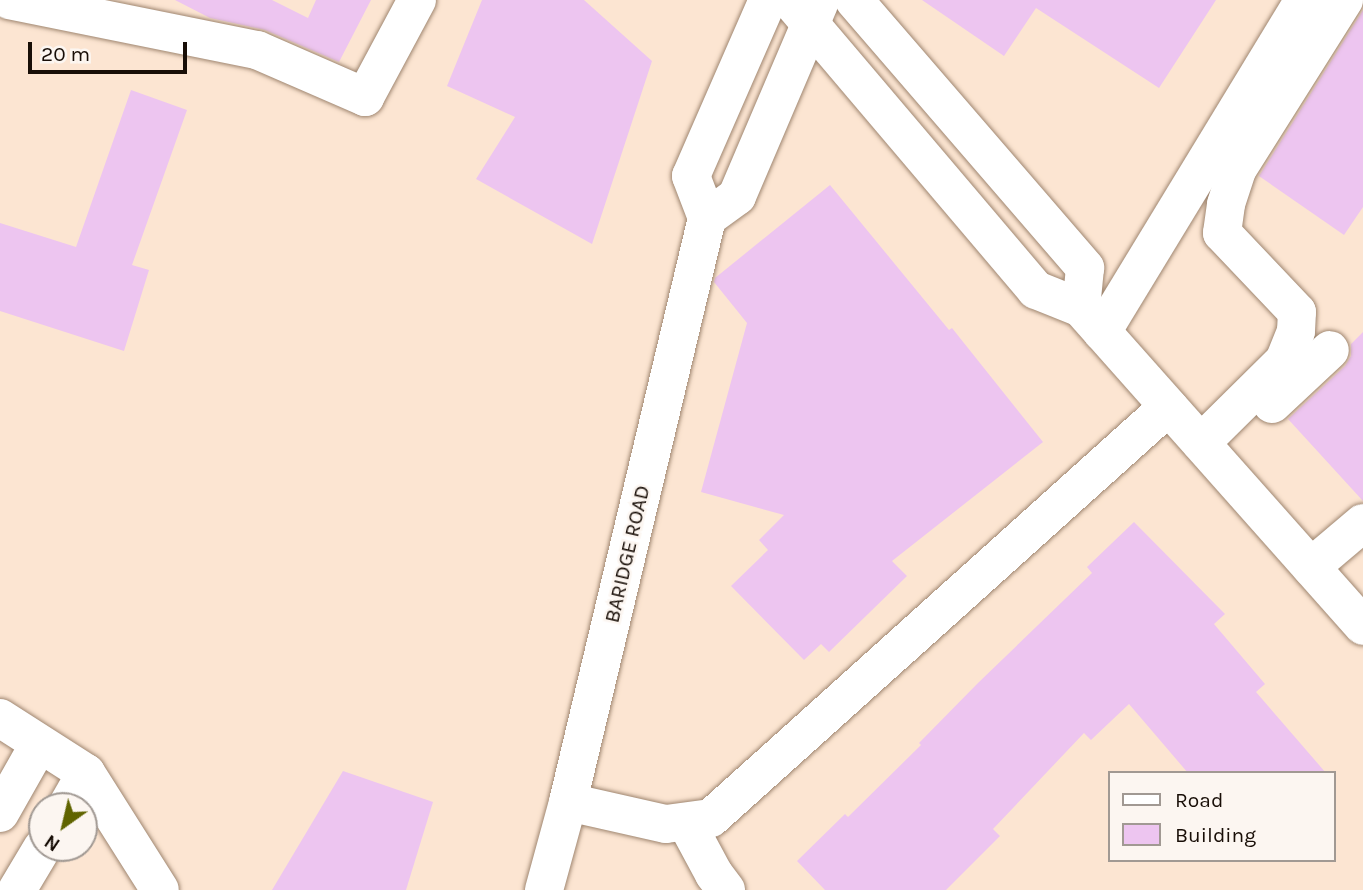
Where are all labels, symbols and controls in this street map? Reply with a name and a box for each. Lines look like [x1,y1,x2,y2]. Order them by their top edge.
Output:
scale bar [32,28,191,72]
text: 20 m [41,42,90,66]
street label: BARIDGE ROAD [599,483,655,625]
legend [1108,771,1335,862]
text: Road [1175,788,1223,812]
north arrow [28,792,98,862]
text: Building [1175,823,1256,847]
text: N [41,830,64,856]

